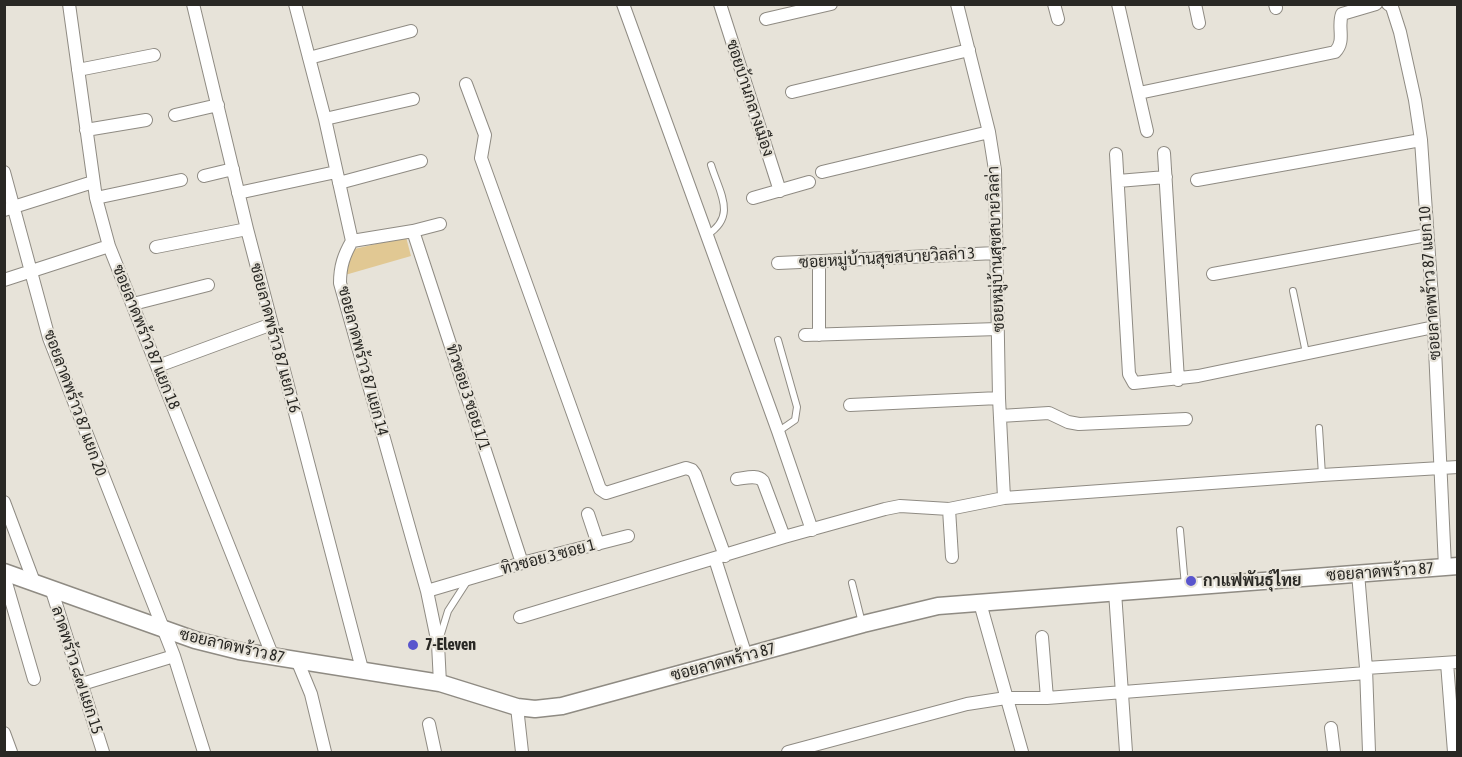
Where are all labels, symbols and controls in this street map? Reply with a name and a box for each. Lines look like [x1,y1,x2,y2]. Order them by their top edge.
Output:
street label: ซอยบ้านกลางเมือง [722,37,778,159]
street label: ซอยหมู่บ้านสุขสบายวิลล่า [984,165,1008,333]
street label: ซอยลาดพร้าว 87 แยก 10 [1415,205,1445,361]
street label: ซอยหมู่บ้านสุขสบายวิลล่า 3 [799,244,975,272]
street label: ซอยลาดพร้าว 87 แยก 16 [246,261,304,415]
street label: ซอยลาดพร้าว 87 แยก 18 [108,262,184,412]
street label: ซอยลาดพร้าว 87 แยก 14 [334,284,392,438]
street label: ซอยลาดพร้าว 87 แยก 20 [40,327,110,479]
street label: ทิวซอย 3 ซอย 1/1 [442,342,494,452]
street label: ทิวซอย 3 ซอย 1 [499,535,597,579]
street label: ซอยลาดพร้าว 87 [1326,559,1434,585]
place label: กาแฟพันธ์ุไทย [1203,571,1301,591]
marker: กาแฟพันธ์ุไทย [1184,574,1198,588]
street label: ลาดพร้าว ๘๗ แยก 15 [47,603,107,737]
street label: ซอยลาดพร้าว 87 [178,625,286,667]
place label: 7-Eleven [425,635,476,655]
marker: 7-Eleven [406,638,420,652]
street label: ซอยลาดพร้าว 87 [669,639,777,685]

